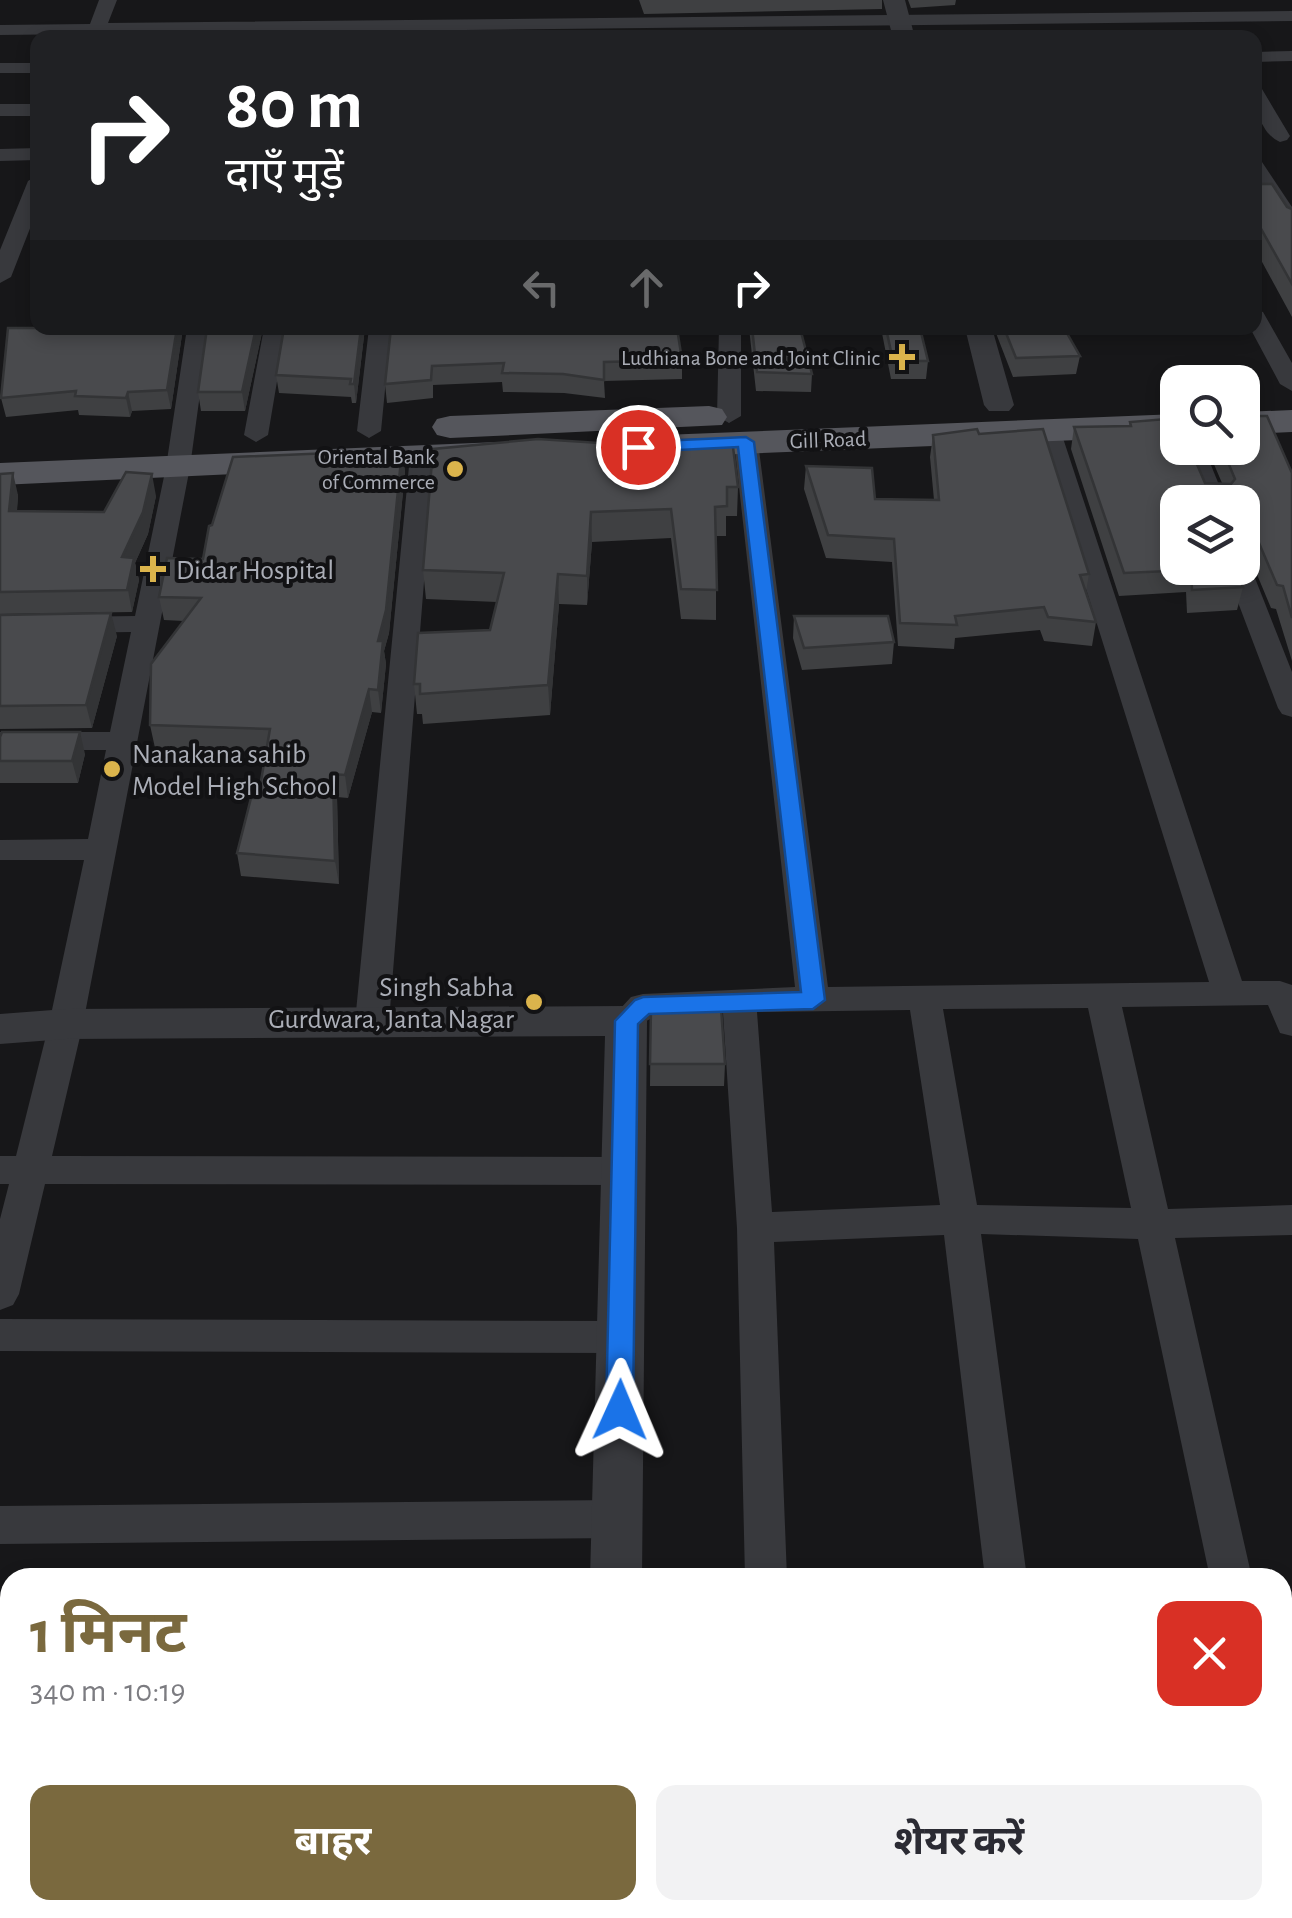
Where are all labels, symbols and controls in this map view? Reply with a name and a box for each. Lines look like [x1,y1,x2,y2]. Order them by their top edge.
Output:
icon: right [60,70,190,200]
text: 80 m [225,71,363,141]
text: दाएँ मुड़ें [225,153,344,198]
icon: left [514,260,569,315]
icon: ahead [619,260,674,315]
icon: right [724,260,779,315]
marker: Ludhiana Bone and Joint Clinic [889,344,915,370]
place label: Ludhiana Bone and Joint Clinic [621,347,881,369]
map controls [1160,365,1260,585]
button: search [1160,365,1260,465]
pin [596,405,681,490]
icon: arrive [611,420,666,475]
street label: Gill Road [789,428,867,452]
place label: Oriental Bank of Commerce [318,446,435,493]
marker: Oriental Bank of Commerce [444,458,466,480]
button: layers [1160,485,1260,585]
marker: Didar Hospital [140,556,166,582]
place label: Didar Hospital [176,557,334,585]
place label: Nanakana sahib Model High School [132,741,337,801]
marker: Nanakana sahib Model High School [101,758,123,780]
place label: Singh Sabha Gurdwara, Janta Nagar [268,974,514,1034]
marker: Singh Sabha Gurdwara, Janta Nagar [523,991,545,1013]
position arrow [568,1358,672,1462]
button: close [1157,1601,1262,1706]
text: 1 मिनट [30,1604,187,1664]
text: 340 m · 10:19 [30,1675,186,1707]
button: बाहर [30,1785,636,1900]
button: शेयर करें [656,1785,1262,1900]

